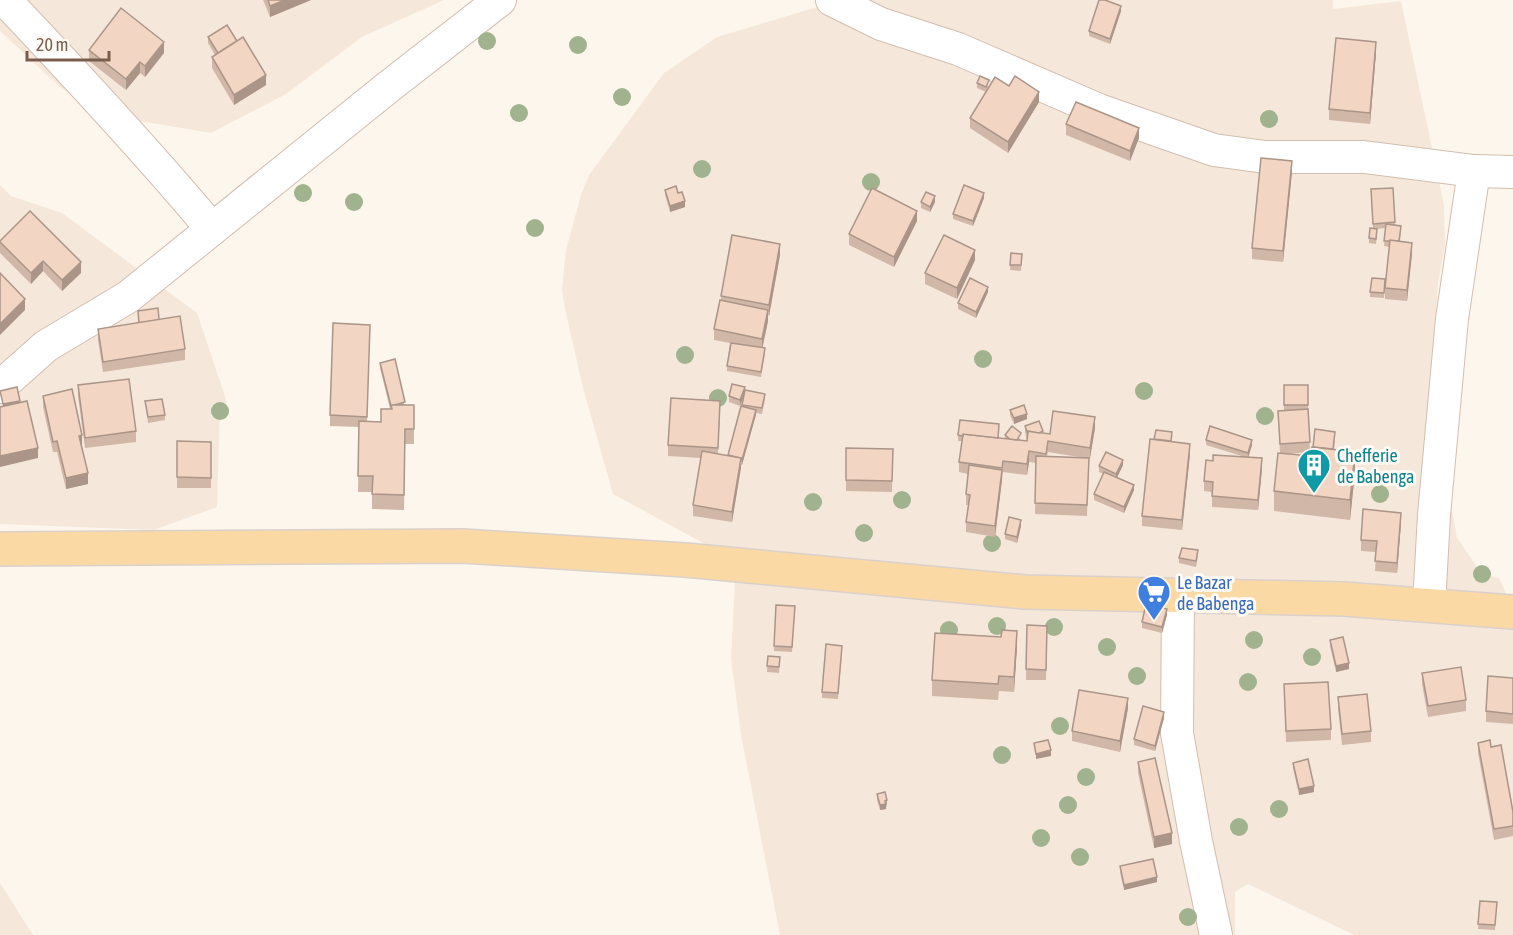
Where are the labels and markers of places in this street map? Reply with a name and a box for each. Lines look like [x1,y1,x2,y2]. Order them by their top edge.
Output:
place label: Chefferie de Babenga [1337,445,1414,487]
building icon: Chefferie de Babenga [1296,447,1332,494]
place label: Le Bazar de Babenga [1177,572,1254,614]
supermarket icon: Le Bazar de Babenga [1136,574,1172,621]

